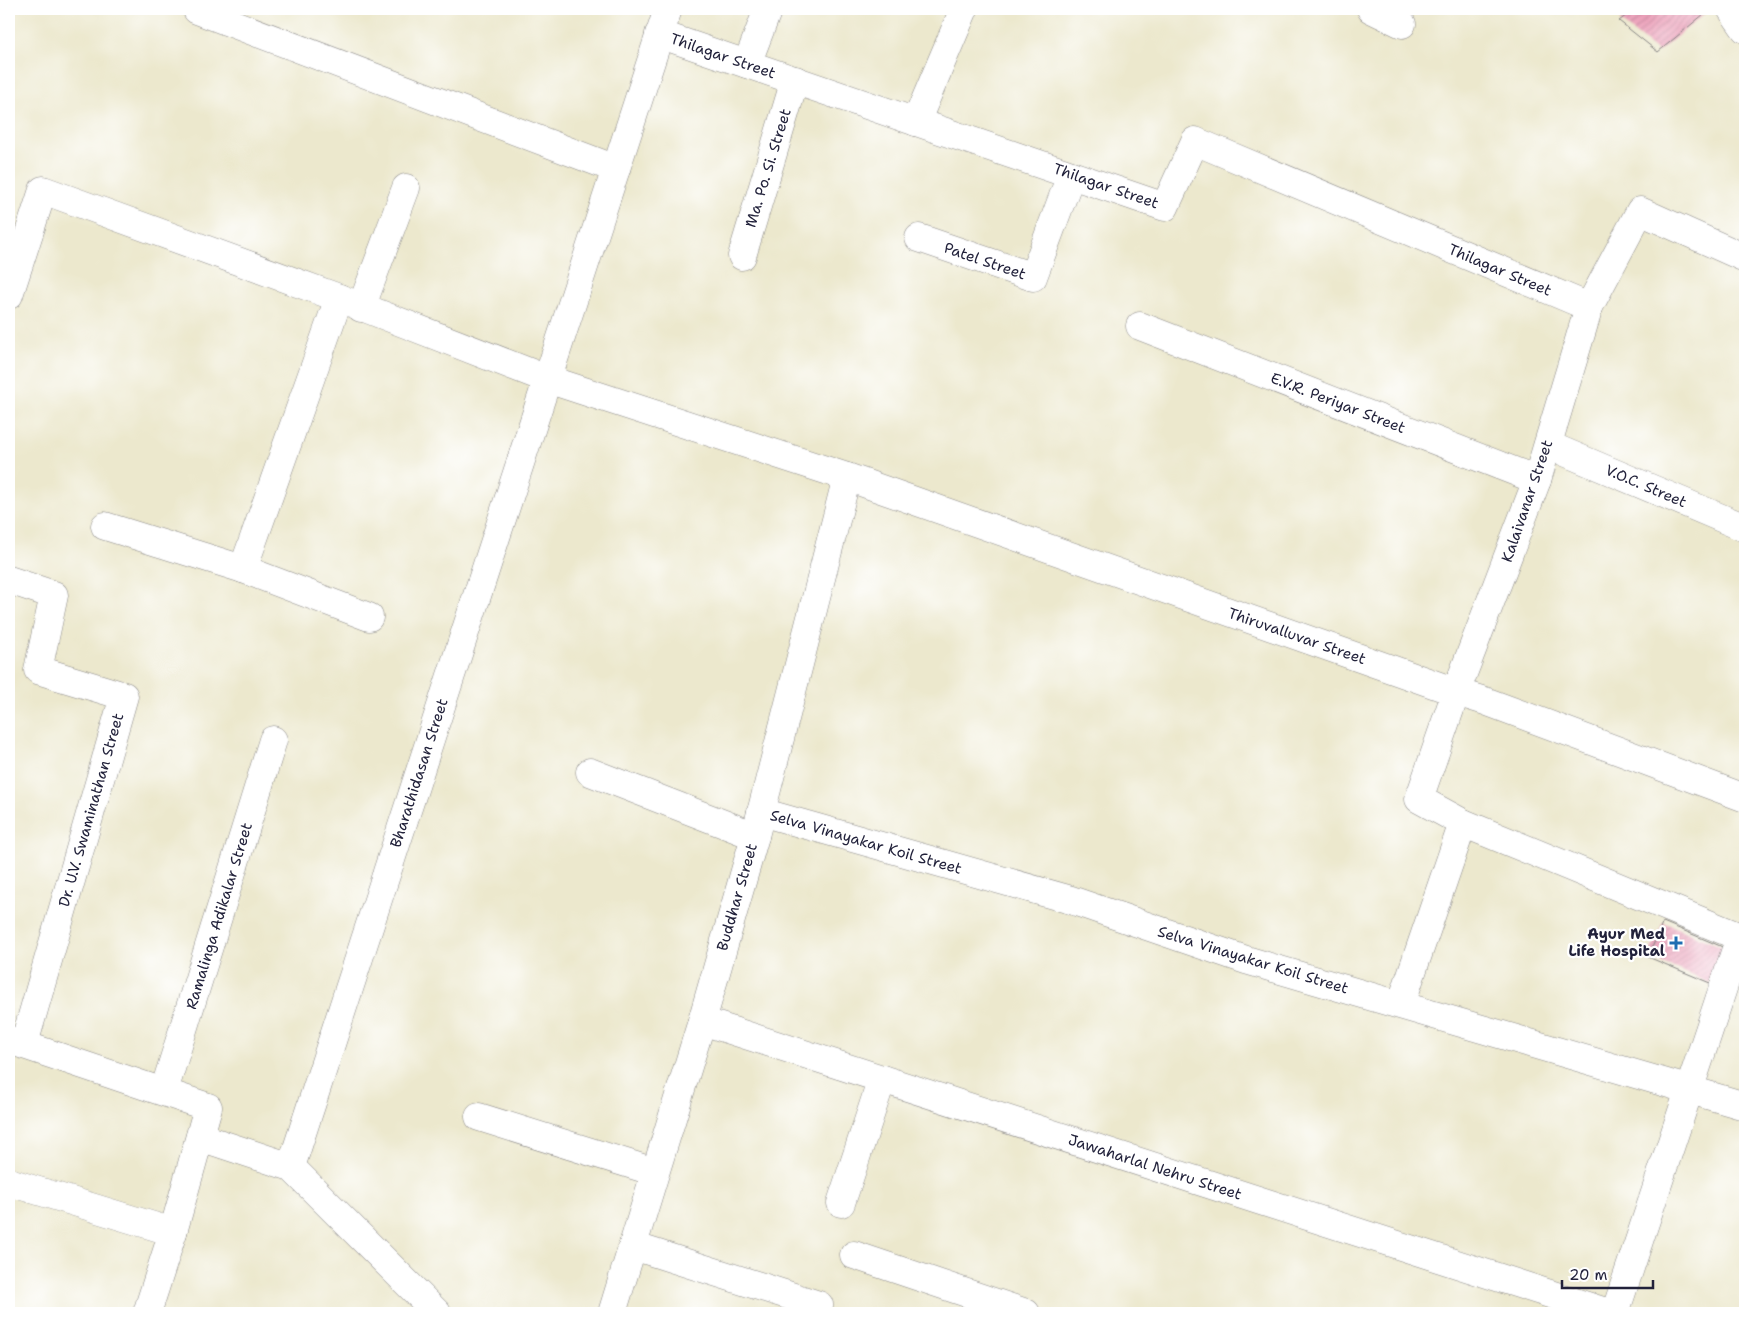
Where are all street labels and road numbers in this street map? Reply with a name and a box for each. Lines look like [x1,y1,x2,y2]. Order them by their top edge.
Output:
street label: Thilagar Street [668,29,778,83]
street label: Ma. Po. Si. Street [740,106,796,230]
street label: Thilagar Street [1051,159,1161,213]
street label: Patel Street [941,238,1029,284]
street label: Thilagar Street [1445,239,1555,301]
street label: E.V.R. Periyar Street [1268,368,1408,438]
street label: Kalaivanar Street [1497,437,1557,565]
street label: V.O.C. Street [1602,460,1690,512]
street label: Thiruvalluvar Street [1225,603,1369,669]
street label: Bharathidasan Street [385,696,453,850]
street label: Dr. U.V. Swaminathan Street [54,711,128,909]
street label: Selva Vinayakar Koil Street [768,805,964,879]
street label: Ramalinga Adikalar Street [181,820,257,1012]
street label: Buddhar Street [712,841,762,953]
street label: Selva Vinayakar Koil Street [1155,921,1351,999]
street label: Jawaharlal Nehru Street [1066,1129,1244,1205]

